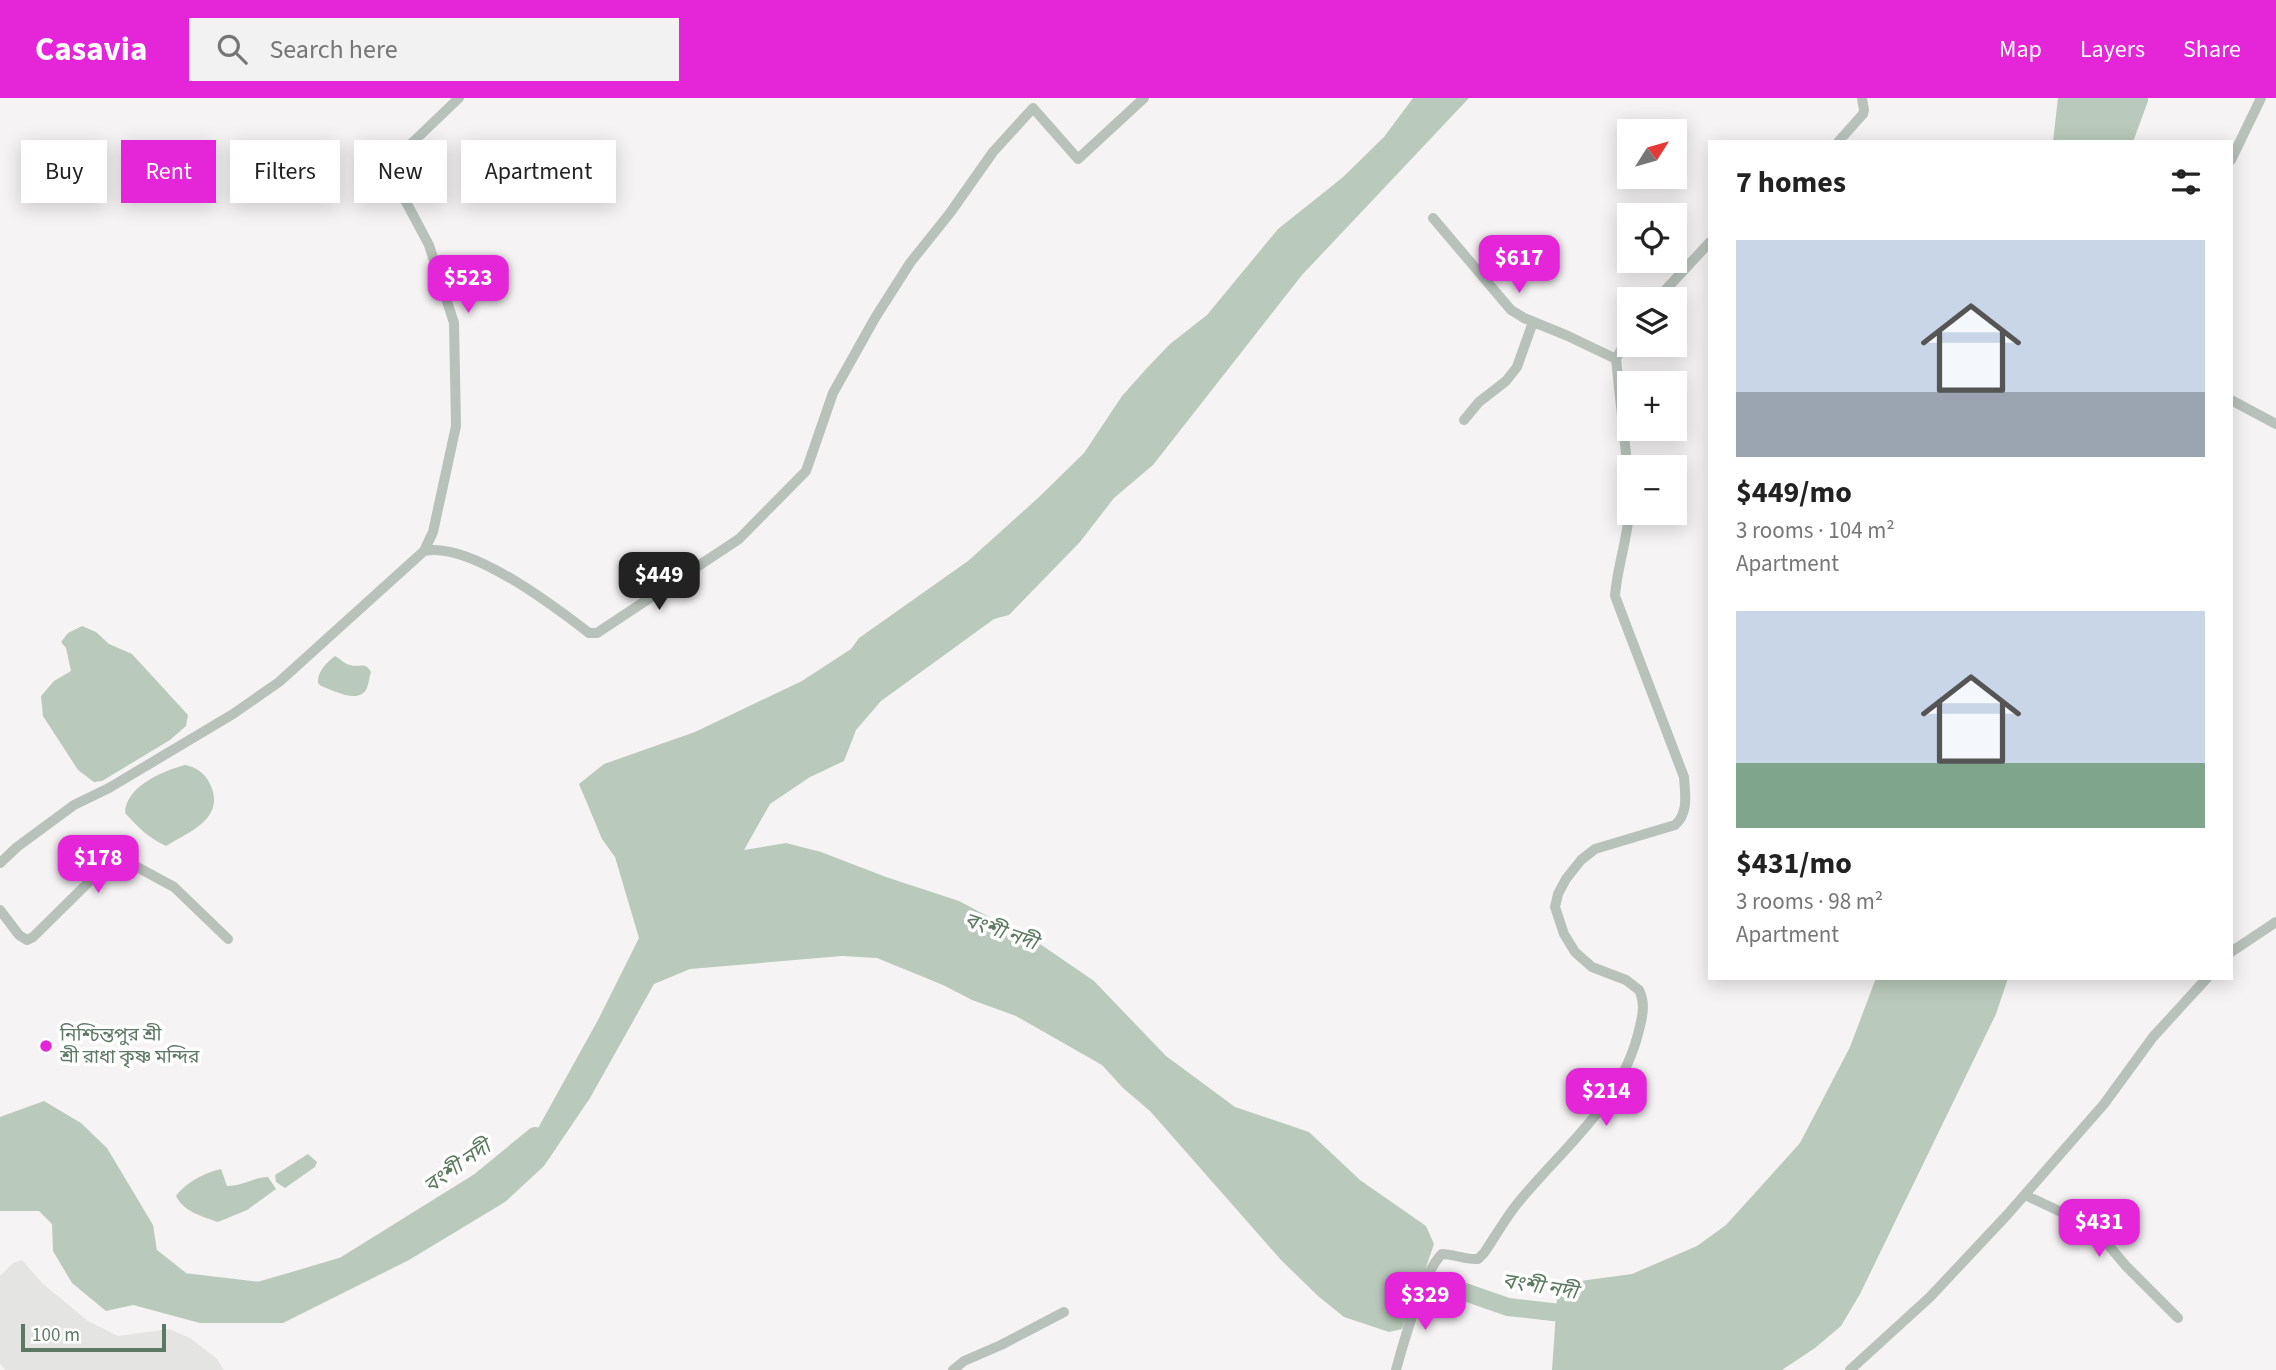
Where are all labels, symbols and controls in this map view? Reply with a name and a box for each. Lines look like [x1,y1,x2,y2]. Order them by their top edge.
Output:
search box [189,18,679,81]
text: Casavia [35,26,147,73]
icon: search [213,30,251,68]
text: Search here [269,31,398,68]
text: Map [1999,32,2042,67]
text: Layers [2080,32,2145,67]
text: Share [2183,32,2241,67]
north arrow [1617,119,1687,189]
map controls [1617,119,1687,525]
chip: Buy [21,140,107,203]
chip: Rent [121,140,216,203]
chip: Filters [230,140,340,203]
chip: New [354,140,447,203]
chip: Apartment [461,140,616,203]
text: 7 homes [1736,161,1846,204]
icon: filters [2167,163,2205,201]
button: locate [1617,203,1687,273]
pin: $617 [1478,236,1560,295]
text: $617 [1495,241,1543,274]
pin: $523 [427,256,509,315]
text: $523 [444,261,492,294]
icon: home [1908,285,2034,411]
button: layers [1617,287,1687,357]
button: + [1617,371,1687,441]
button: − [1617,455,1687,525]
text: $449/mo [1736,471,1852,514]
text: 3 rooms · 104 m² [1736,514,1895,547]
text: Apartment [1736,547,1839,580]
pin: $449 [618,552,700,612]
text: $449 [635,558,683,591]
icon: home [1908,656,2034,782]
pin: $178 [57,836,139,895]
text: $178 [74,841,122,874]
text: $431/mo [1736,842,1852,885]
text: 3 rooms · 98 m² [1736,885,1883,918]
water label: বংশী নদী [960,905,1046,959]
text: Apartment [1736,918,1839,951]
place label: নিশ্চিন্তপুর শ্রী শ্রী রাধা কৃষ্ণ মন্দির [59,1022,200,1071]
marker: নিশ্চিন্তপুর শ্রী শ্রী রাধা কৃষ্ণ মন্দির [38,1038,54,1054]
pin: $214 [1565,1068,1647,1128]
text: $214 [1582,1074,1630,1107]
water label: বংশী নদী [417,1129,500,1200]
pin: $431 [2058,1200,2140,1259]
text: $431 [2075,1205,2123,1238]
water label: বংশী নদী [1500,1265,1584,1307]
pin: $329 [1384,1272,1466,1332]
text: $329 [1401,1278,1449,1311]
scale bar [21,1321,166,1353]
text: 100 m [32,1322,80,1349]

